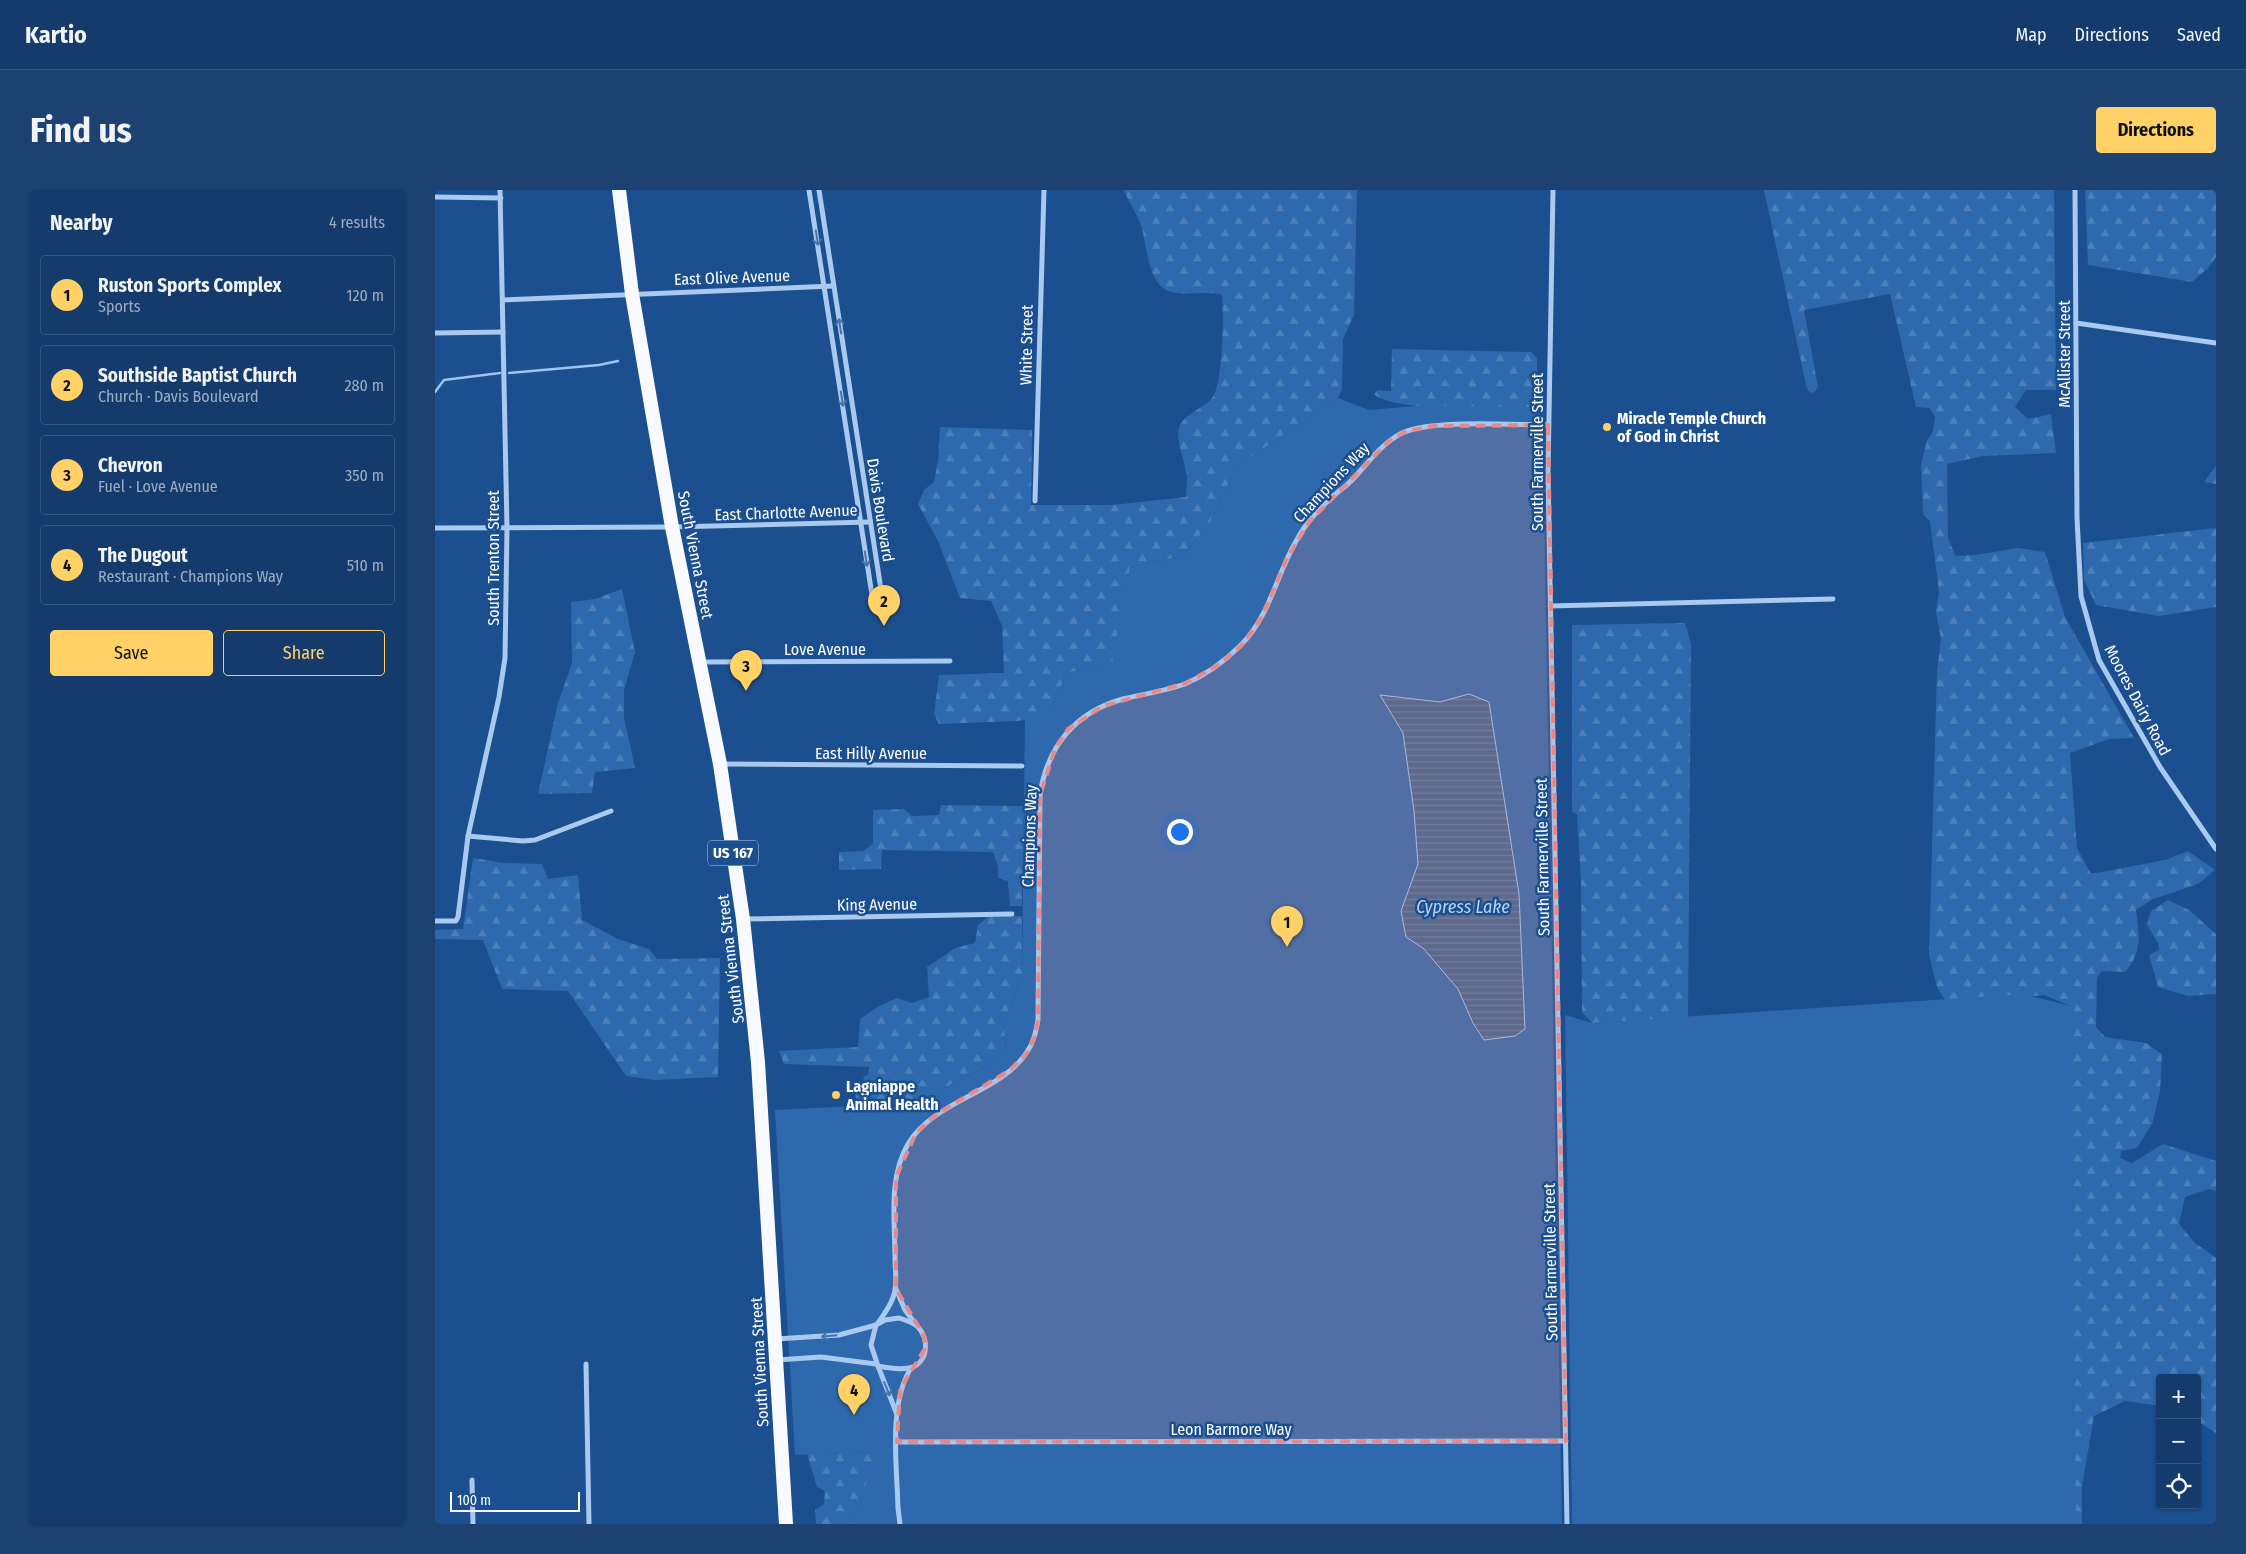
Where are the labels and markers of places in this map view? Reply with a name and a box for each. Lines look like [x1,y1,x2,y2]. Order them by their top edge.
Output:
place label: Miracle Temple Church of God in Christ [1617,409,1766,446]
marker: Miracle Temple Church of God in Christ [1601,421,1613,433]
pin: 2 [868,585,900,626]
pin: 3 [730,650,762,691]
pin: 1 [1271,906,1303,947]
place label: Lagniappe Animal Health [845,1077,939,1114]
marker: Lagniappe Animal Health [830,1089,842,1101]
pin: 4 [838,1374,870,1415]

